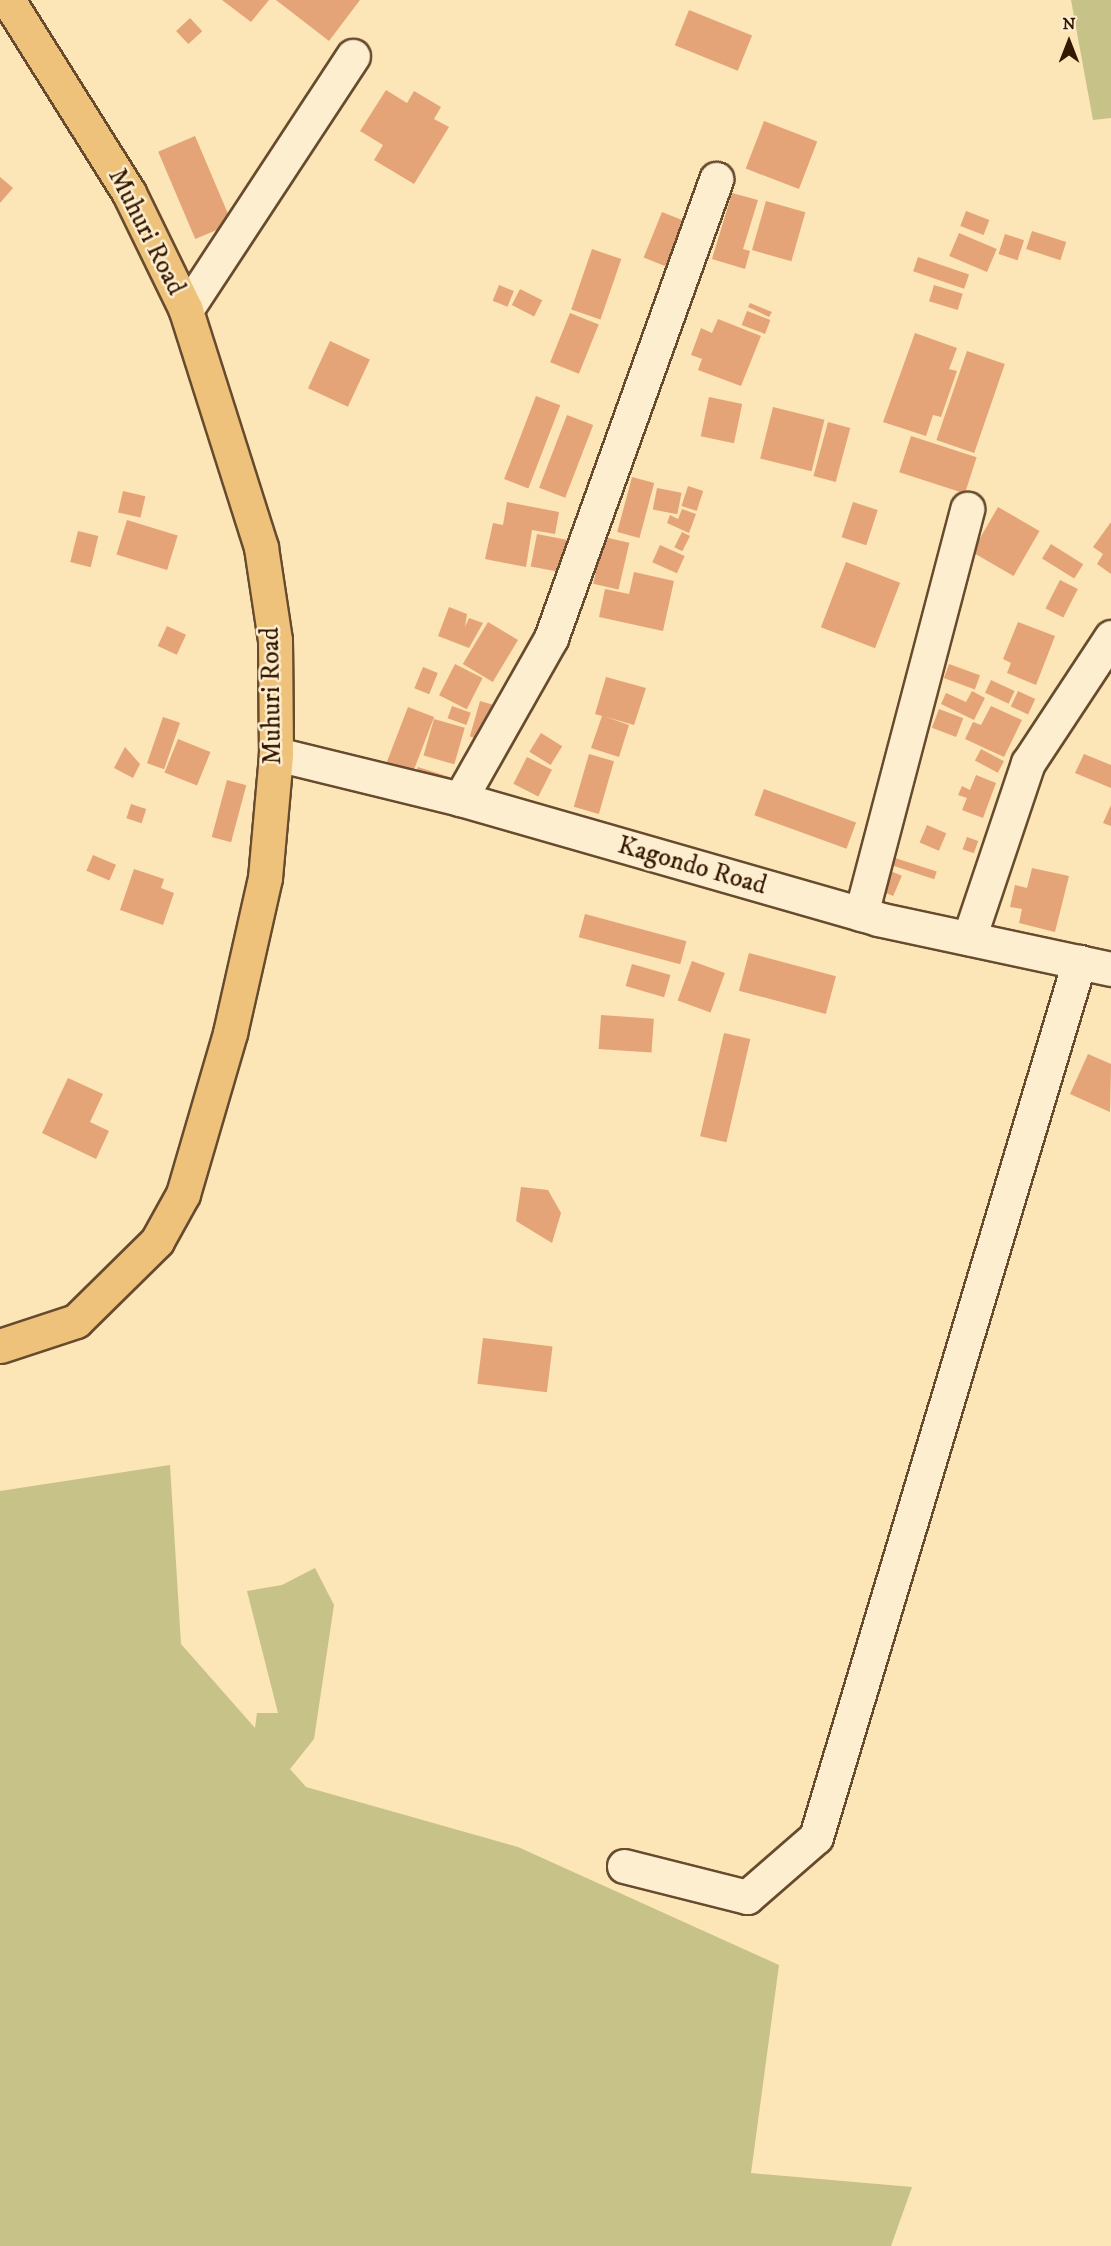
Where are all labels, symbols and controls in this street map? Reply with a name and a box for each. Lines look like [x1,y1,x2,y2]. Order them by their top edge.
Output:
north arrow [1039,12,1099,72]
text: N [1062,14,1076,34]
street label: Muhuri Road [101,164,191,300]
street label: Muhuri Road [255,627,289,765]
street label: Kagondo Road [614,830,770,902]

